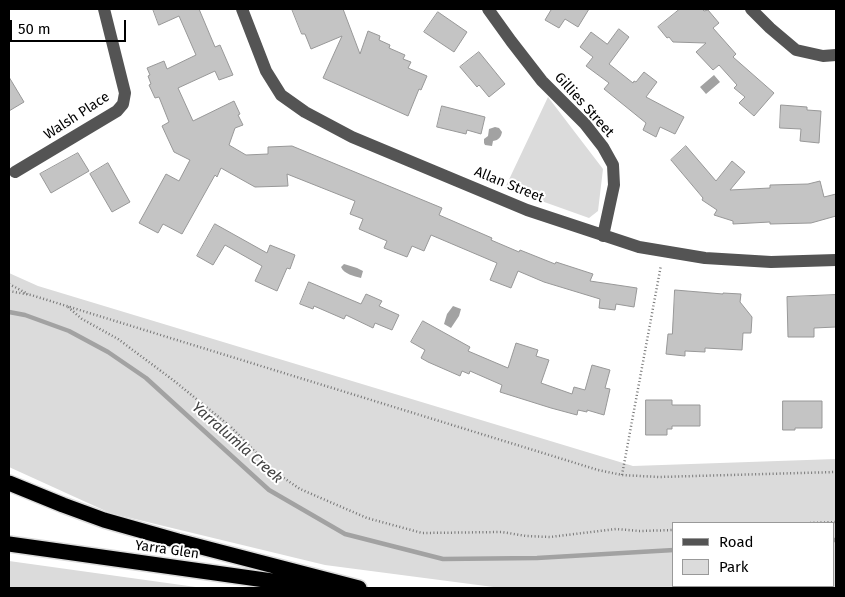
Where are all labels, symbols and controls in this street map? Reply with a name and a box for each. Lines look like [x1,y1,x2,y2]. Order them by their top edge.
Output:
scale bar [12,10,129,42]
text: 50 m [18,20,51,38]
street label: Gillies Street [551,69,617,141]
street label: Walsh Place [41,89,113,143]
street label: Allan Street [472,163,546,207]
water label: Yarralumla Creek [188,399,286,487]
legend [672,522,835,587]
text: Road [719,533,754,551]
street label: Yarra Glen [134,537,200,563]
text: Park [719,558,749,576]

